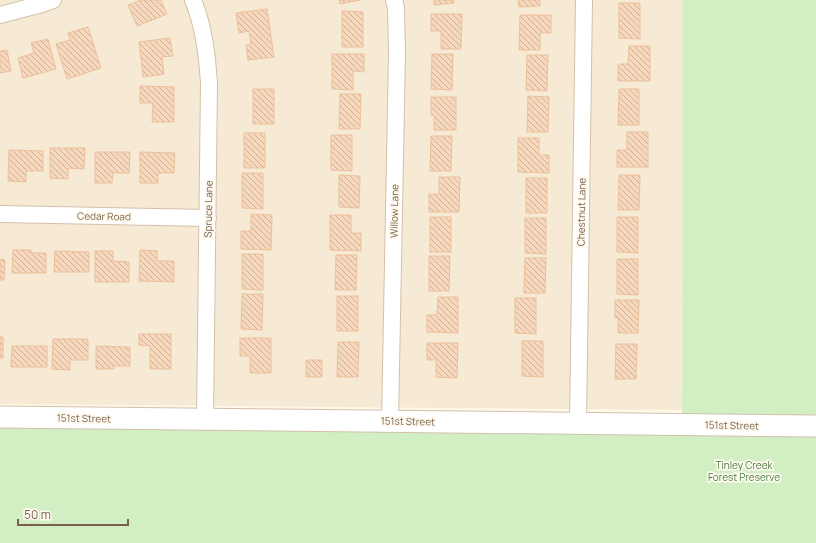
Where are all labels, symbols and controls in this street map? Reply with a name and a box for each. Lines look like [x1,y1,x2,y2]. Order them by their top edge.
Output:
street label: Chestnut Lane [573,177,589,246]
street label: Spruce Lane [201,180,216,238]
street label: Willow Lane [387,184,401,238]
street label: Cedar Road [77,209,131,223]
street label: 151st Street [57,411,111,425]
street label: 151st Street [381,414,435,428]
street label: 151st Street [705,418,759,432]
park label: Tinley Creek Forest Preserve [708,458,780,484]
scale bar [18,501,128,527]
text: 50 m [24,506,51,523]

